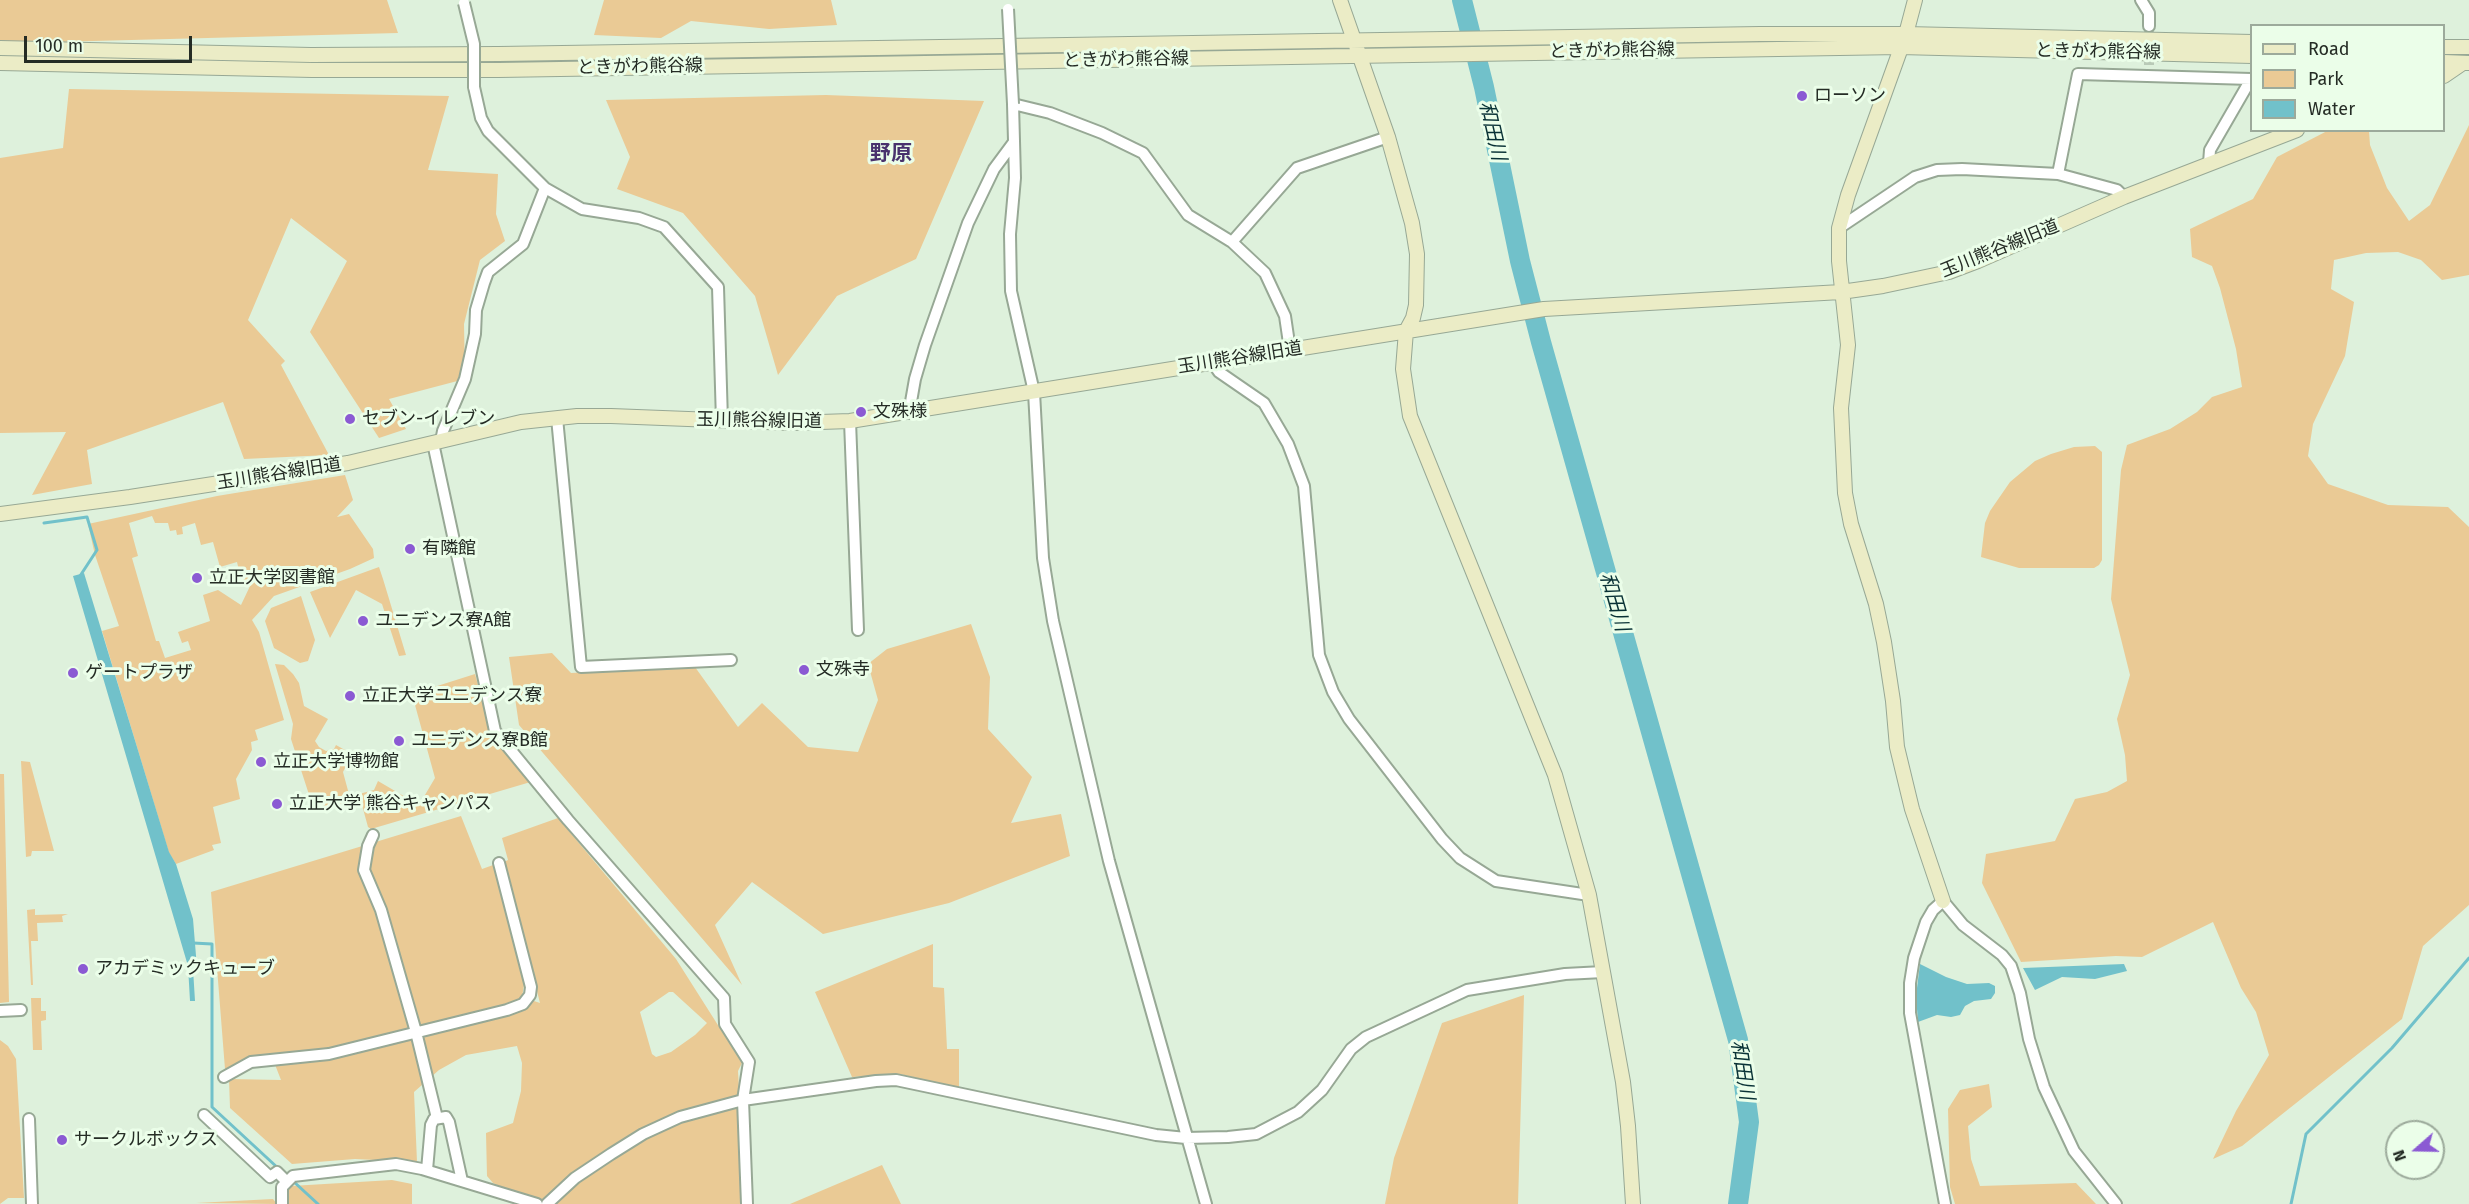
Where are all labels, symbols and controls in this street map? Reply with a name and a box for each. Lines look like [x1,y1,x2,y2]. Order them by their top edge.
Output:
scale bar [27,24,195,62]
legend [2250,24,2445,132]
text: 100 m [35,35,83,57]
text: Road [2308,38,2350,60]
street label: ときがわ熊谷線 [1549,39,1675,63]
street label: ときがわ熊谷線 [2035,40,2161,64]
street label: ときがわ熊谷線 [1063,48,1189,72]
street label: ときがわ熊谷線 [577,55,703,79]
text: Park [2308,68,2343,90]
place label: ローソン [1814,85,1886,107]
marker: ローソン [1795,89,1809,103]
text: Water [2308,98,2355,120]
water label: 和田川 [1474,99,1510,163]
district label: 野原 [870,141,912,167]
street label: 玉川熊谷線旧道 [1938,215,2062,283]
street label: 玉川熊谷線旧道 [1176,337,1304,379]
place label: 文殊様 [873,401,927,423]
marker: 文殊様 [854,405,868,419]
place label: セブン-イレブン [362,408,495,430]
street label: 玉川熊谷線旧道 [696,409,822,433]
marker: セブン-イレブン [343,412,357,426]
street label: 玉川熊谷線旧道 [215,453,343,495]
place label: 有隣館 [422,538,476,560]
marker: 有隣館 [403,542,417,556]
place label: 立正大学図書館 [209,567,335,589]
water label: 和田川 [1594,570,1634,634]
marker: 立正大学図書館 [190,571,204,585]
place label: ユニデンス寮A館 [375,610,511,632]
marker: ユニデンス寮A館 [356,614,370,628]
place label: 文殊寺 [816,659,870,681]
place label: ゲートプラザ [85,662,193,684]
marker: 文殊寺 [797,663,811,677]
marker: ゲートプラザ [66,666,80,680]
place label: 立正大学ユニデンス寮 [362,685,542,707]
marker: 立正大学ユニデンス寮 [343,689,357,703]
place label: ユニデンス寮B館 [411,730,548,752]
marker: ユニデンス寮B館 [392,734,406,748]
place label: 立正大学博物館 [273,751,399,773]
marker: 立正大学博物館 [254,755,268,769]
place label: 立正大学 熊谷キャンパス [289,793,492,815]
marker: 立正大学 熊谷キャンパス [270,797,284,811]
place label: アカデミックキューブ [95,958,275,980]
marker: アカデミックキューブ [76,962,90,976]
water label: 和田川 [1725,1038,1759,1102]
north arrow [2385,1120,2445,1180]
place label: サークルボックス [74,1129,218,1151]
marker: サークルボックス [55,1133,69,1147]
text: N [2389,1147,2410,1164]

